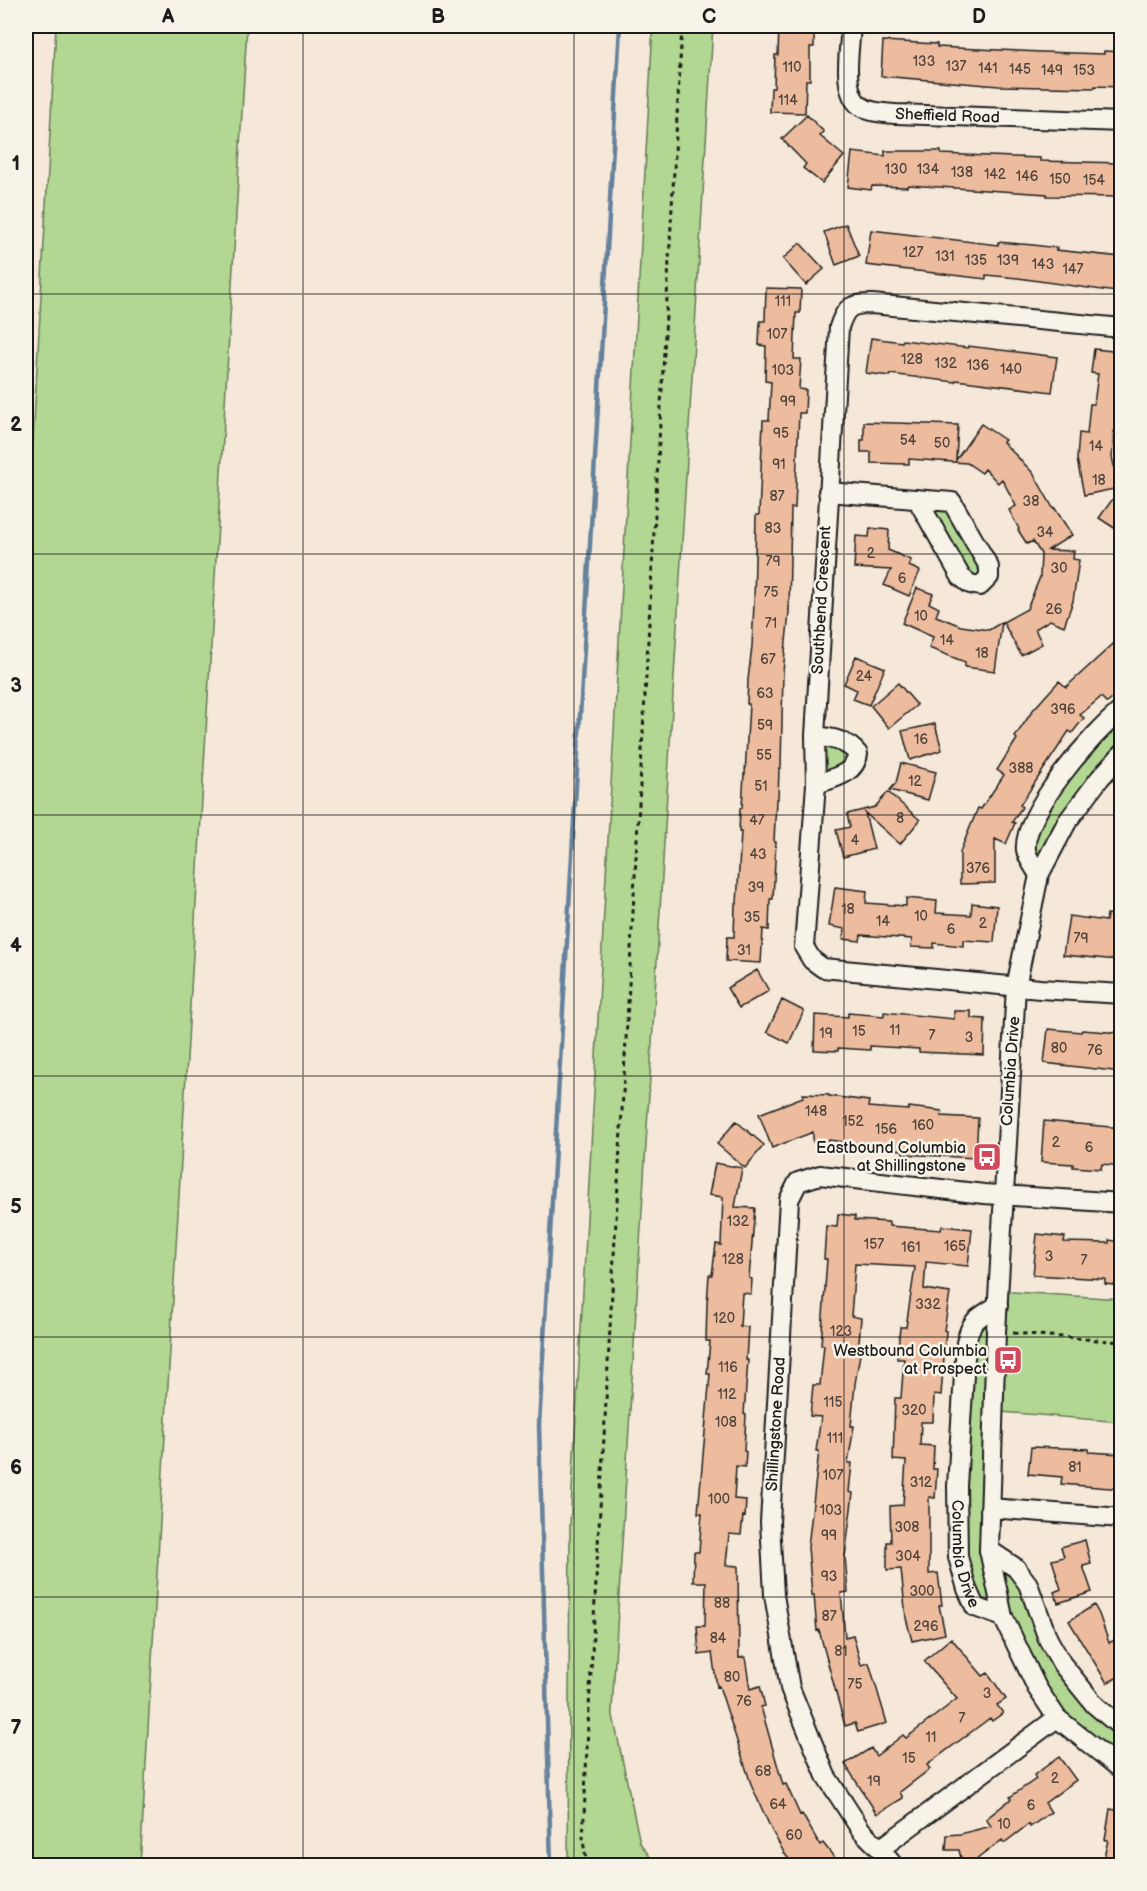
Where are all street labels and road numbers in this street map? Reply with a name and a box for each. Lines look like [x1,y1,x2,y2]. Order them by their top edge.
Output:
street label: Sheffield Road [895,104,1000,127]
street label: Southbend Crescent [809,525,835,675]
street label: Columbia Drive [998,1015,1024,1127]
street label: Shillingstone Road [762,1356,789,1492]
street label: Columbia Drive [948,1499,984,1611]

